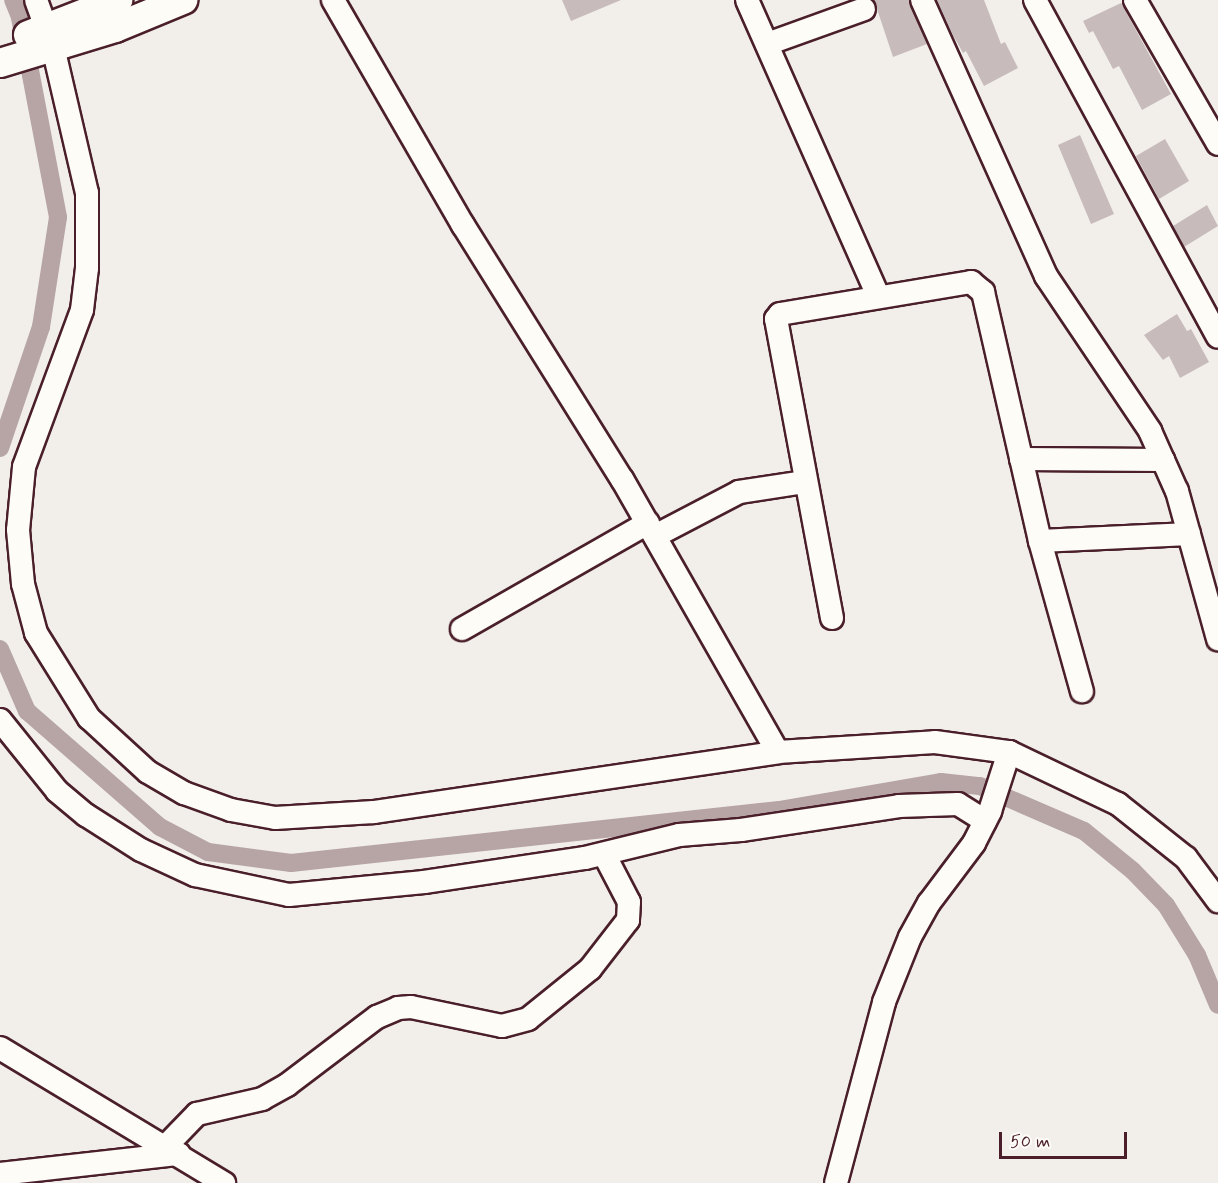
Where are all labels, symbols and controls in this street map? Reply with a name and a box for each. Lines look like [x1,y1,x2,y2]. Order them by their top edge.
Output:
scale bar [1002,1120,1130,1158]
text: 50 m [1010,1130,1050,1154]

